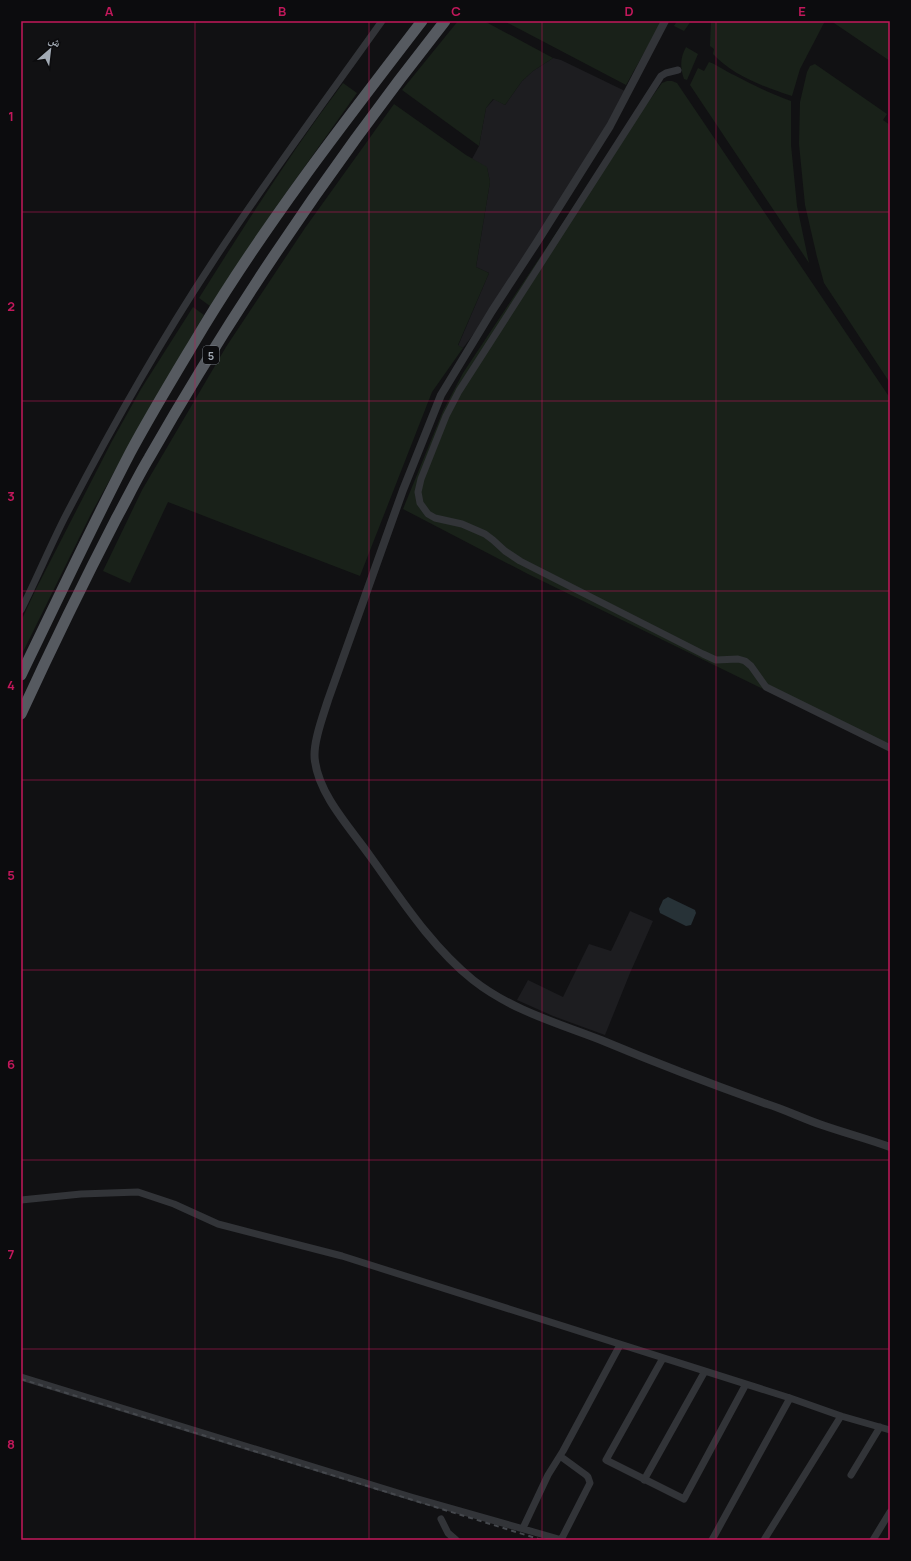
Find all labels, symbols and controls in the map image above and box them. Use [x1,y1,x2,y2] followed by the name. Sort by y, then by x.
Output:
[105,2,114,20] text: A
[278,2,286,20] text: B
[451,2,461,20] text: C
[624,2,634,20] text: D
[798,2,806,20] text: E
[30,30,70,70] north arrow
[46,31,64,51] text: ش
[8,107,14,125] text: 1
[7,297,15,315] text: 2
[203,346,219,364] road number: 5
[7,487,15,505] text: 3
[7,676,15,694] text: 4
[7,866,15,884] text: 5
[7,1055,15,1073] text: 6
[8,1245,15,1263] text: 7
[7,1435,15,1453] text: 8

